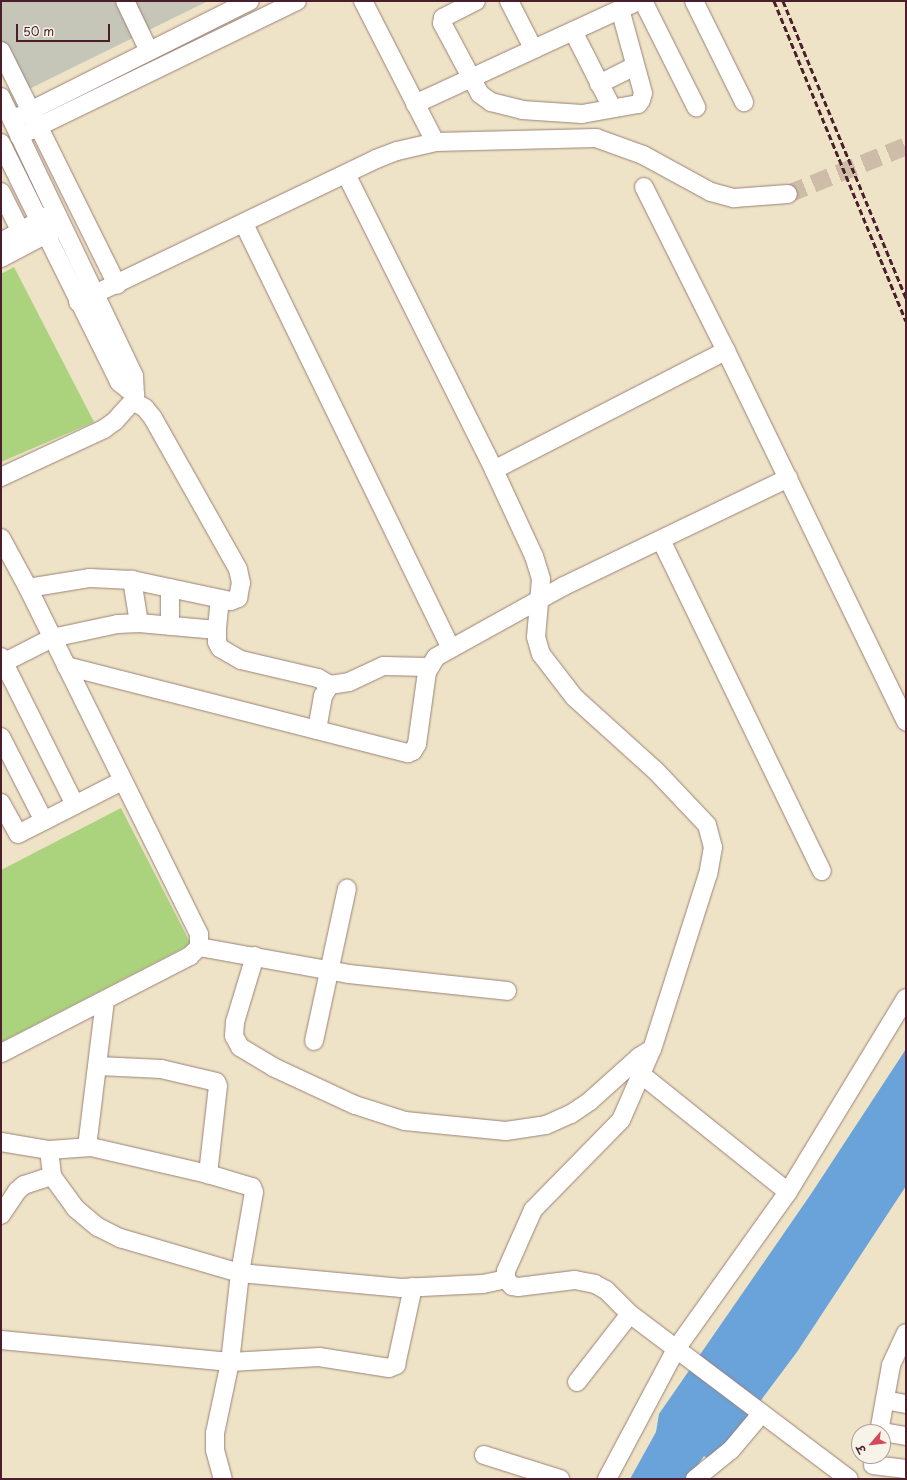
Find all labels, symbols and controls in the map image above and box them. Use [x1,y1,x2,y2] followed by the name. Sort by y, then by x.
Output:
[18,16,112,42] scale bar
[23,22,54,40] text: 50 m
[851,1424,891,1464] north arrow
[852,1442,870,1457] text: उ

